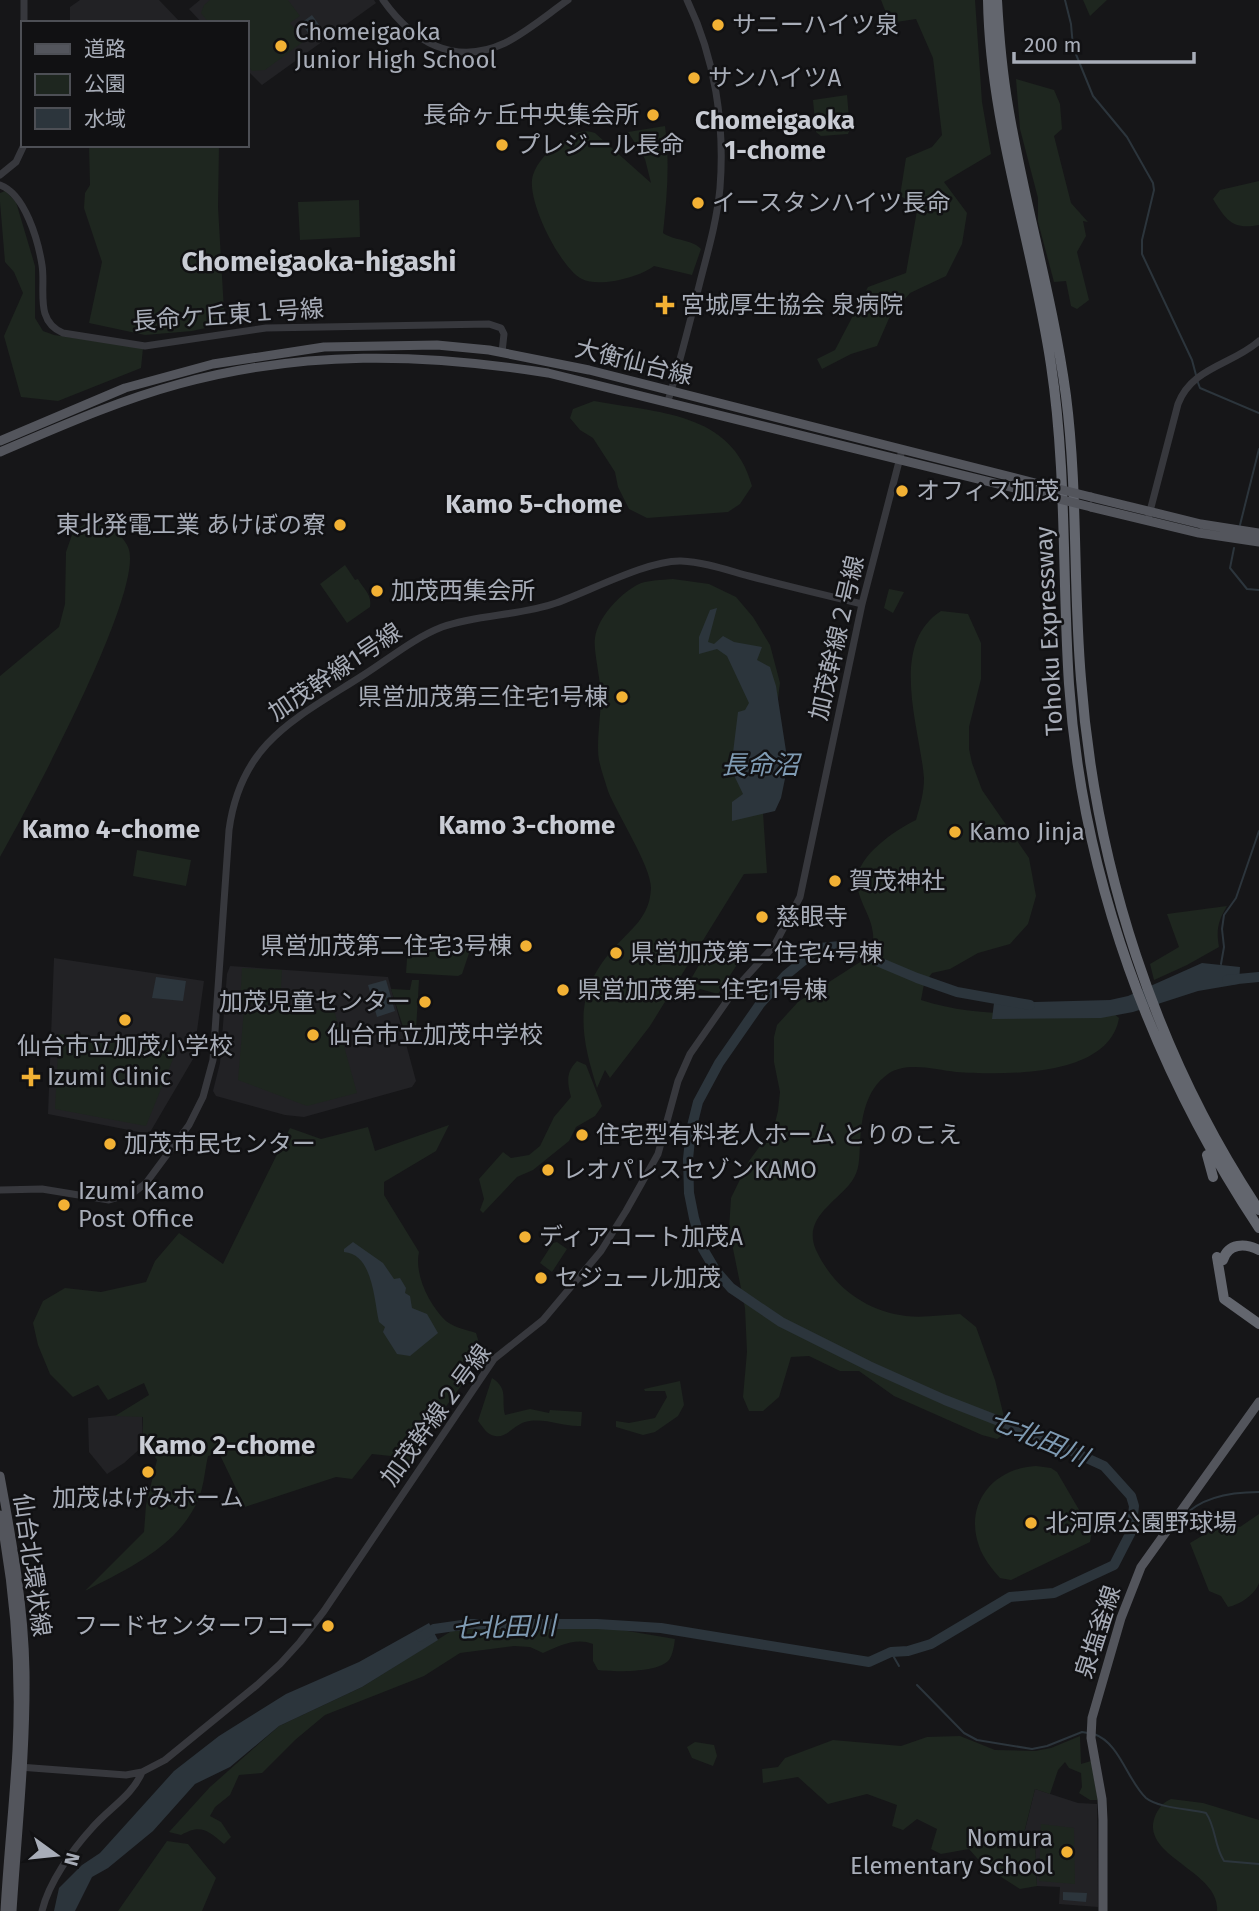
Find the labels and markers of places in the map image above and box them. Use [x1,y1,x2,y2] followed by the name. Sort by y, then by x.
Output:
[732,11,899,39] place label: サニーハイツ泉
[710,17,726,33] marker: サニーハイツ泉
[295,18,496,74] place label: Chomeigaoka Junior High School
[273,38,289,54] marker: Chomeigaoka Junior High School
[708,64,842,92] place label: サンハイツA
[686,70,702,86] marker: サンハイツA
[423,101,639,129] place label: 長命ヶ丘中央集会所
[645,107,661,123] marker: 長命ヶ丘中央集会所
[516,131,684,159] place label: プレジール長命
[494,137,510,153] marker: プレジール長命
[712,189,950,217] place label: イースタンハイツ長命
[690,195,706,211] marker: イースタンハイツ長命
[681,291,903,319] place label: 宮城厚生協会 泉病院
[655,295,675,315] marker: 宮城厚生協会 泉病院
[916,477,1060,505] place label: オフィス加茂
[894,483,910,499] marker: オフィス加茂
[56,511,326,539] place label: 東北発電工業 あけぼの寮
[332,517,348,533] marker: 東北発電工業 あけぼの寮
[391,577,535,605] place label: 加茂西集会所
[369,583,385,599] marker: 加茂西集会所
[358,683,608,711] place label: 県営加茂第三住宅1号棟
[614,689,630,705] marker: 県営加茂第三住宅1号棟
[969,818,1085,846] place label: Kamo Jinja
[947,824,963,840] marker: Kamo Jinja
[849,867,945,895] place label: 賀茂神社
[827,873,843,889] marker: 賀茂神社
[776,903,848,931] place label: 慈眼寺
[754,909,770,925] marker: 慈眼寺
[260,932,512,960] place label: 県営加茂第二住宅3号棟
[518,938,534,954] marker: 県営加茂第二住宅3号棟
[630,939,883,967] place label: 県営加茂第二住宅4号棟
[608,945,624,961] marker: 県営加茂第二住宅4号棟
[577,976,827,1004] place label: 県営加茂第二住宅1号棟
[555,982,571,998] marker: 県営加茂第二住宅1号棟
[219,988,411,1016] place label: 加茂児童センター
[417,994,433,1010] marker: 加茂児童センター
[117,1012,133,1028] marker: 仙台市立加茂小学校
[327,1021,543,1049] place label: 仙台市立加茂中学校
[305,1027,321,1043] marker: 仙台市立加茂中学校
[17,1032,233,1060] place label: 仙台市立加茂小学校
[47,1063,171,1091] place label: Izumi Clinic
[21,1067,41,1087] marker: Izumi Clinic
[596,1121,962,1149] place label: 住宅型有料老人ホーム とりのこえ
[574,1127,590,1143] marker: 住宅型有料老人ホーム とりのこえ
[124,1130,316,1158] place label: 加茂市民センター
[102,1136,118,1152] marker: 加茂市民センター
[562,1156,817,1184] place label: レオパレスセゾンKAMO
[540,1162,556,1178] marker: レオパレスセゾンKAMO
[78,1177,205,1233] place label: Izumi Kamo Post Office
[56,1197,72,1213] marker: Izumi Kamo Post Office
[539,1223,743,1251] place label: ディアコート加茂A
[517,1229,533,1245] marker: ディアコート加茂A
[555,1264,721,1292] place label: セジュール加茂
[533,1270,549,1286] marker: セジュール加茂
[140,1464,156,1480] marker: 加茂はげみホーム
[52,1484,244,1512] place label: 加茂はげみホーム
[1045,1509,1237,1537] place label: 北河原公園野球場
[1023,1515,1039,1531] marker: 北河原公園野球場
[74,1612,314,1640] place label: フードセンターワコー
[320,1618,336,1634] marker: フードセンターワコー
[850,1824,1053,1880] place label: Nomura Elementary School
[1059,1844,1075,1860] marker: Nomura Elementary School

